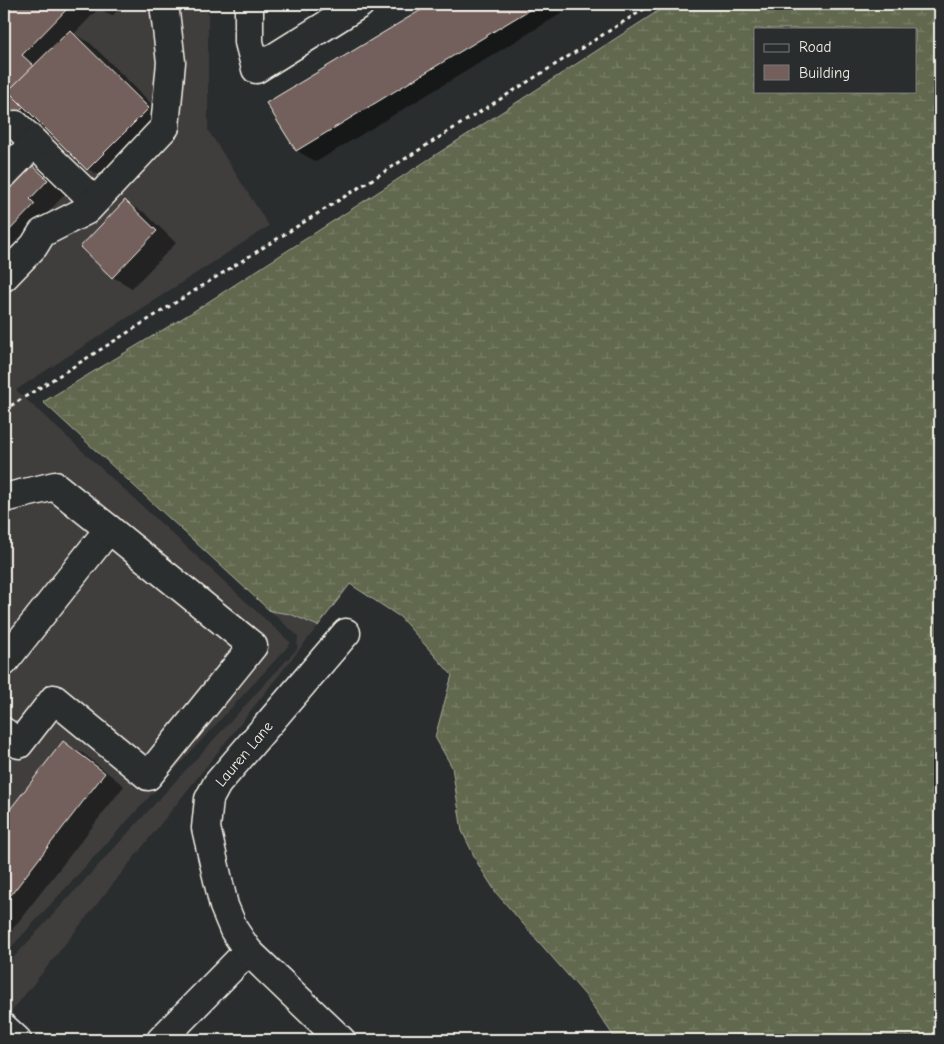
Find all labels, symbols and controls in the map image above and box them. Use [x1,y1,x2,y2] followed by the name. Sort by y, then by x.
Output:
[754,28,916,92] legend
[799,38,831,56] text: Road
[799,64,850,82] text: Building
[211,717,277,790] street label: Lauren Lane

